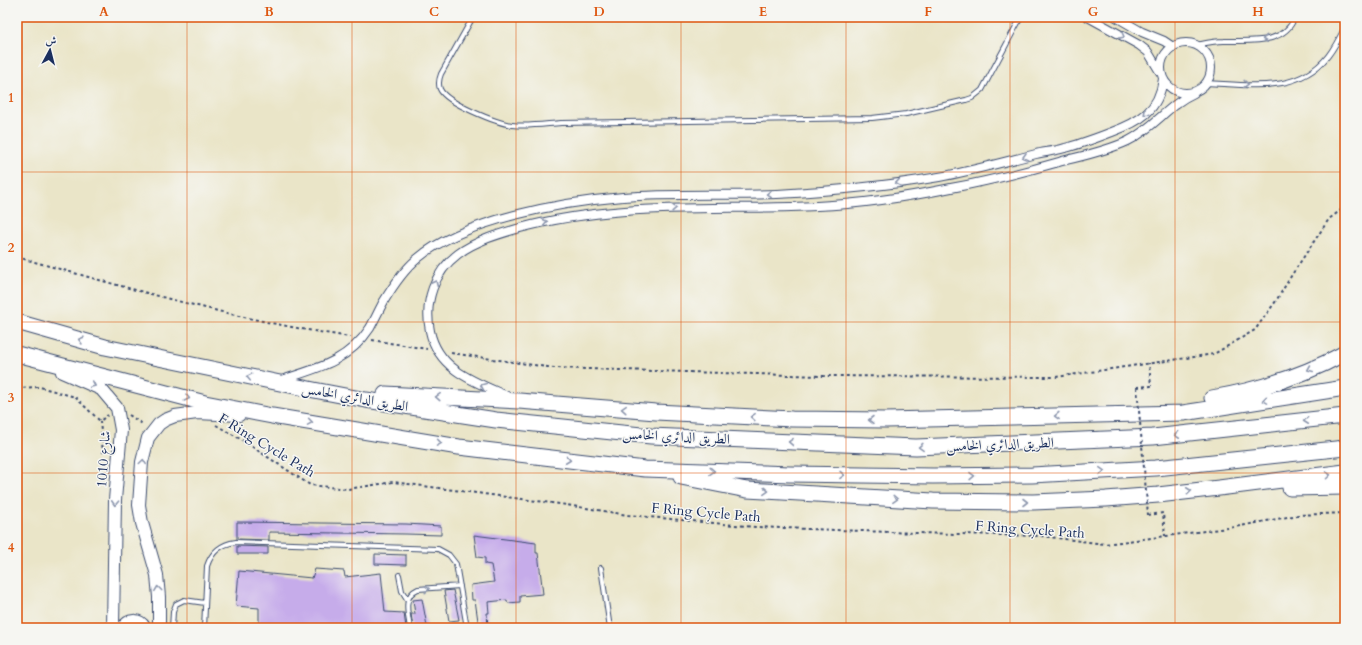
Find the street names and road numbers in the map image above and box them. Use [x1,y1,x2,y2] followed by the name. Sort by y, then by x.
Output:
[300,379,410,418] street label: الطريق الدائري الخامس
[215,409,319,482] street label: F Ring Cycle Path
[622,424,730,451] street label: الطريق الدائري الخامس
[92,430,117,488] street label: شارع 1010
[946,433,1054,458] street label: الطريق الدائري الخامس
[651,498,762,527] street label: F Ring Cycle Path
[975,516,1086,543] street label: F Ring Cycle Path

